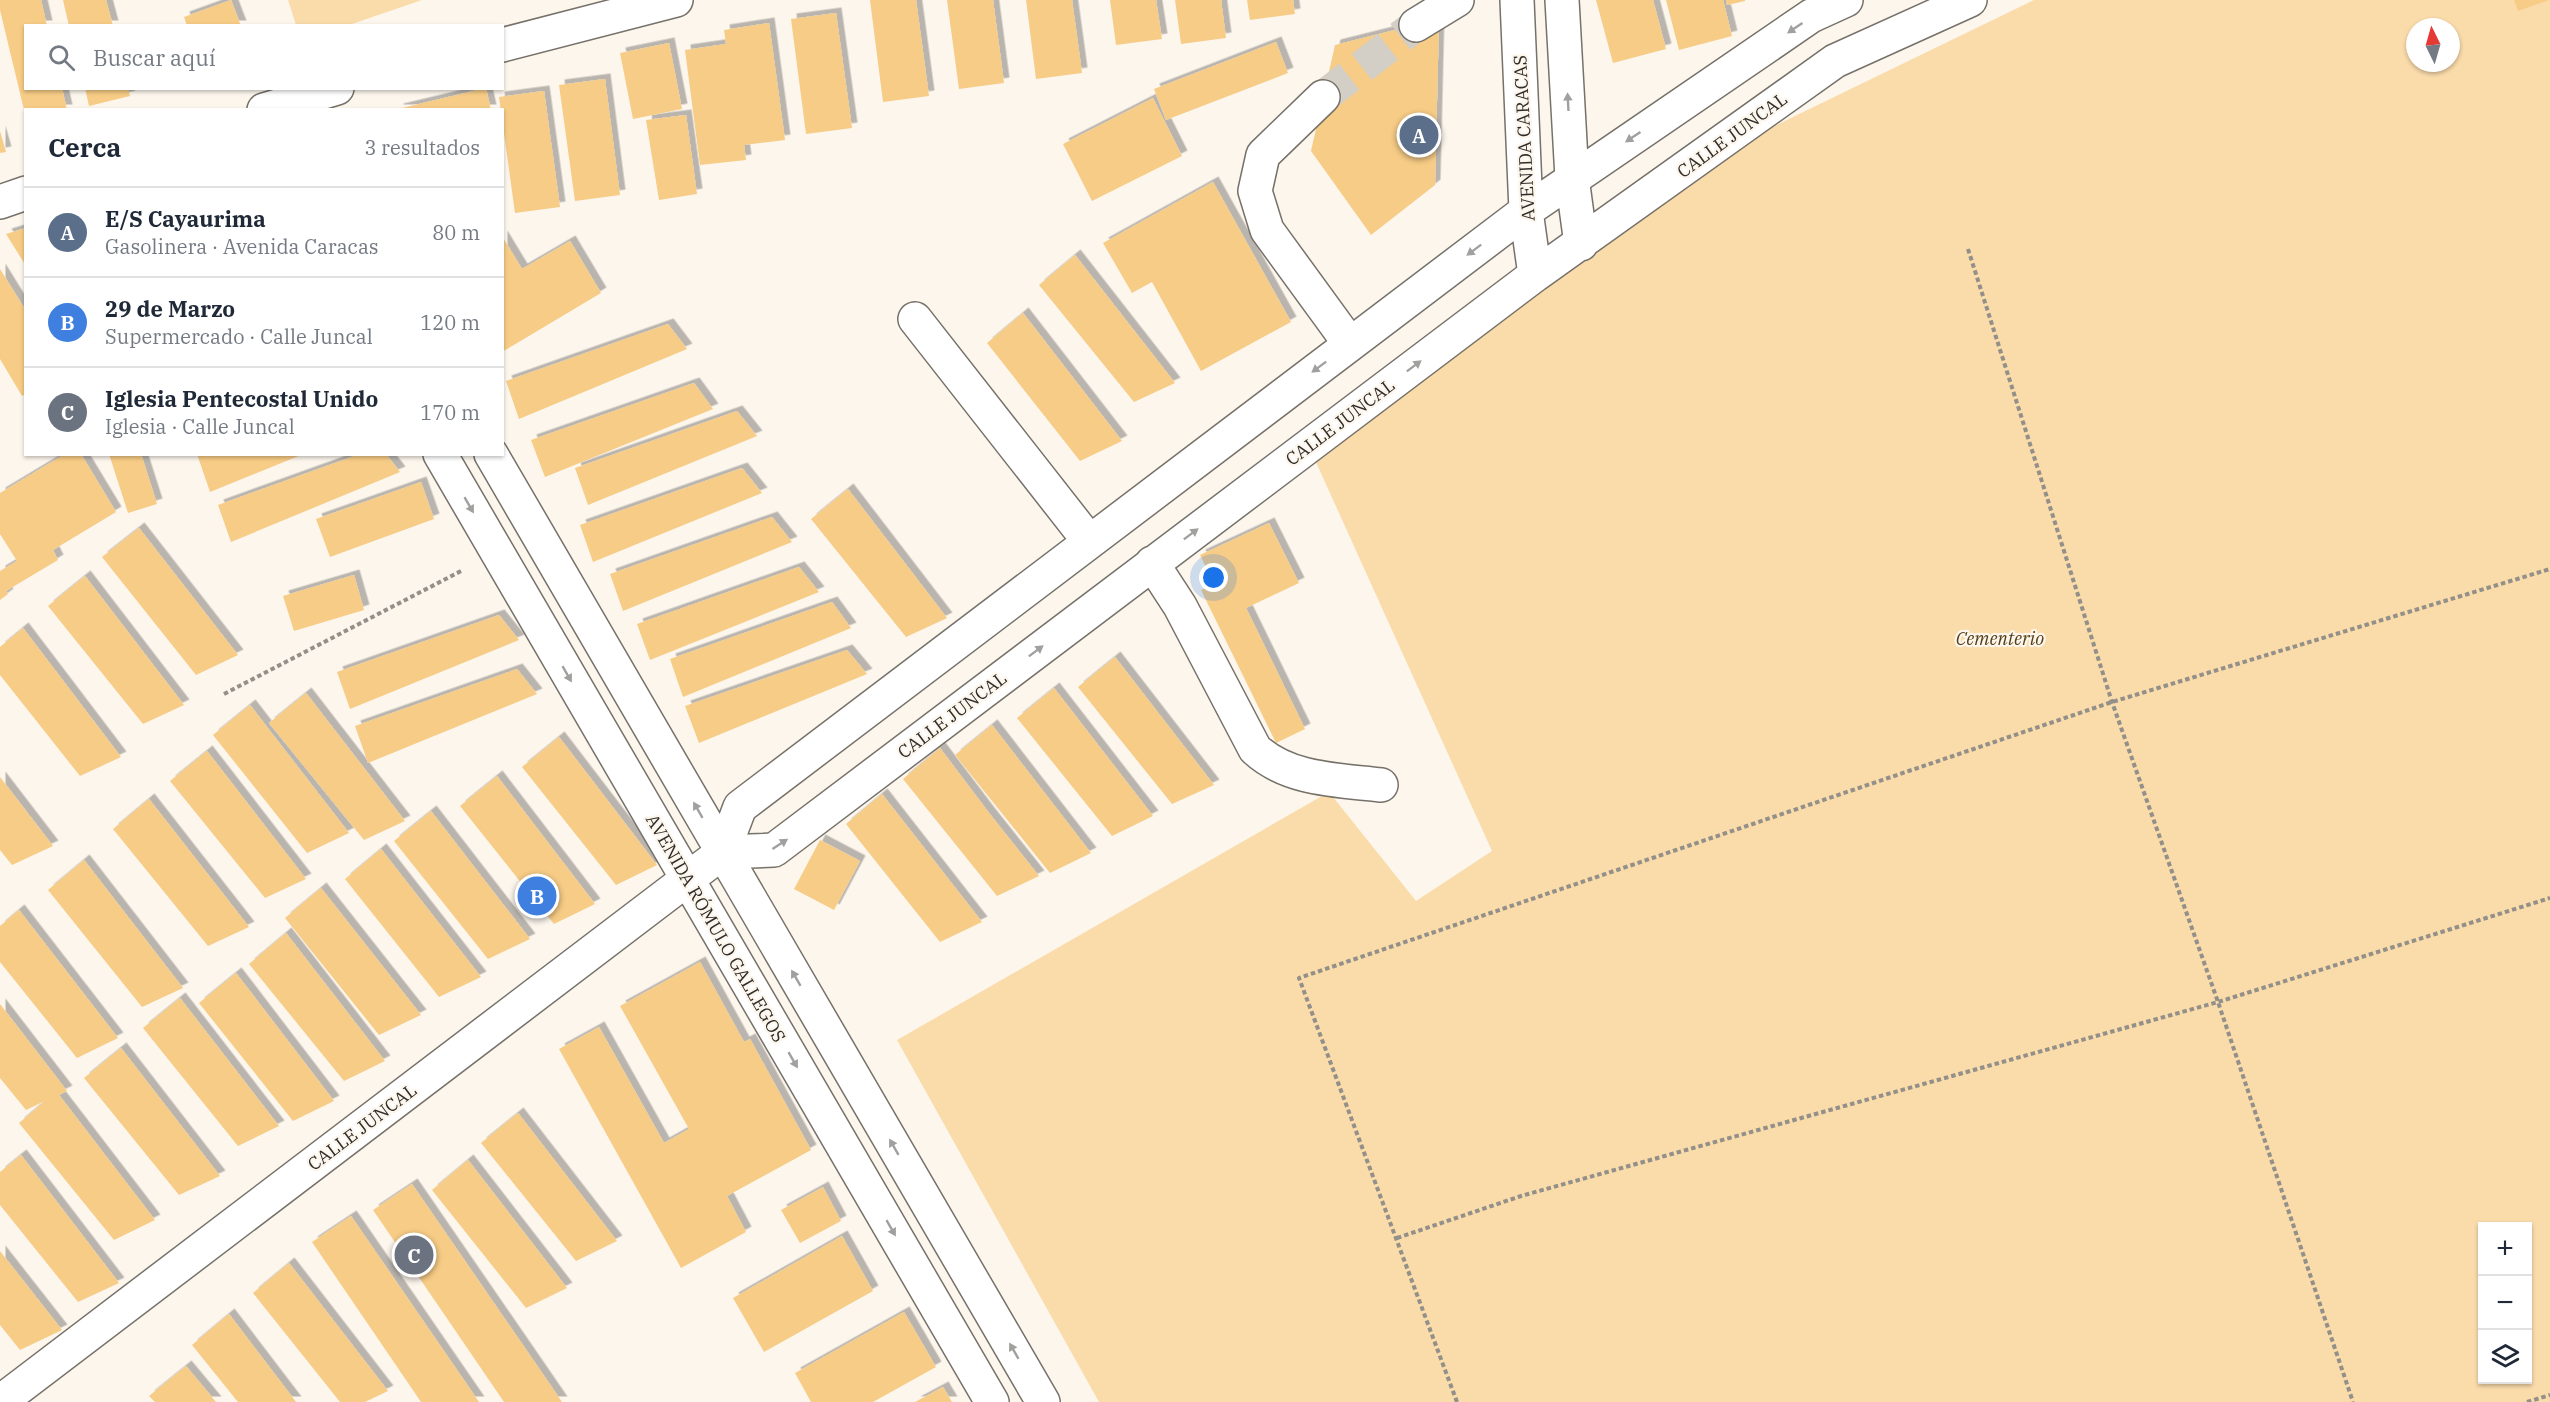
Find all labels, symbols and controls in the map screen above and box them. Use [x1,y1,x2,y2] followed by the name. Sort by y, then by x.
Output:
[2406,18,2460,72] north arrow
[1786,22,1803,33] one-way arrow
[24,24,504,90] search box
[45,41,78,74] icon: search
[93,43,216,72] text: Buscar aquí
[1508,54,1540,222] street label: AVENIDA CARACAS
[1672,87,1792,183] street label: CALLE JUNCAL
[1563,93,1572,112] one-way arrow
[1400,112,1438,158] pin: A
[48,130,121,164] text: Cerca
[1625,131,1641,142] one-way arrow
[364,134,480,161] text: 3 resultados
[105,204,266,233] text: E/S Cayaurima
[61,219,74,246] text: A
[432,219,480,246] text: 80 m
[105,233,379,260] text: Gasolinera · Avenida Caracas
[1467,244,1483,256] one-way arrow
[105,294,235,323] text: 29 de Marzo
[60,309,75,336] text: B
[420,309,480,336] text: 120 m
[105,323,373,350] text: Supermercado · Calle Juncal
[1406,360,1422,372] one-way arrow
[1311,361,1326,373] one-way arrow
[1281,373,1399,471] street label: CALLE JUNCAL
[105,384,378,413] text: Iglesia Pentecostal Unido
[61,399,74,426] text: C
[420,399,480,426] text: 170 m
[105,413,295,440] text: Iglesia · Calle Juncal
[464,497,474,514] one-way arrow
[1184,528,1199,540] one-way arrow
[1199,563,1228,592] your location
[1956,627,2044,650] park label: Cementerio
[1028,646,1043,658] one-way arrow
[562,665,572,682] one-way arrow
[893,666,1011,764] street label: CALLE JUNCAL
[693,801,703,818] one-way arrow
[641,810,791,1046] street label: AVENIDA RÓMULO GALLEGOS
[771,839,788,850] one-way arrow
[518,874,556,918] pin: B
[791,970,802,986] one-way arrow
[788,1051,798,1068] one-way arrow
[303,1078,421,1176] street label: CALLE JUNCAL
[889,1139,900,1155] one-way arrow
[886,1220,896,1237] one-way arrow
[2478,1222,2532,1384] map controls
[2478,1222,2532,1276] button: +
[394,1232,434,1278] pin: C
[2478,1276,2532,1330] button: −
[2478,1330,2532,1384] button: layers
[1009,1343,1019,1360] one-way arrow

